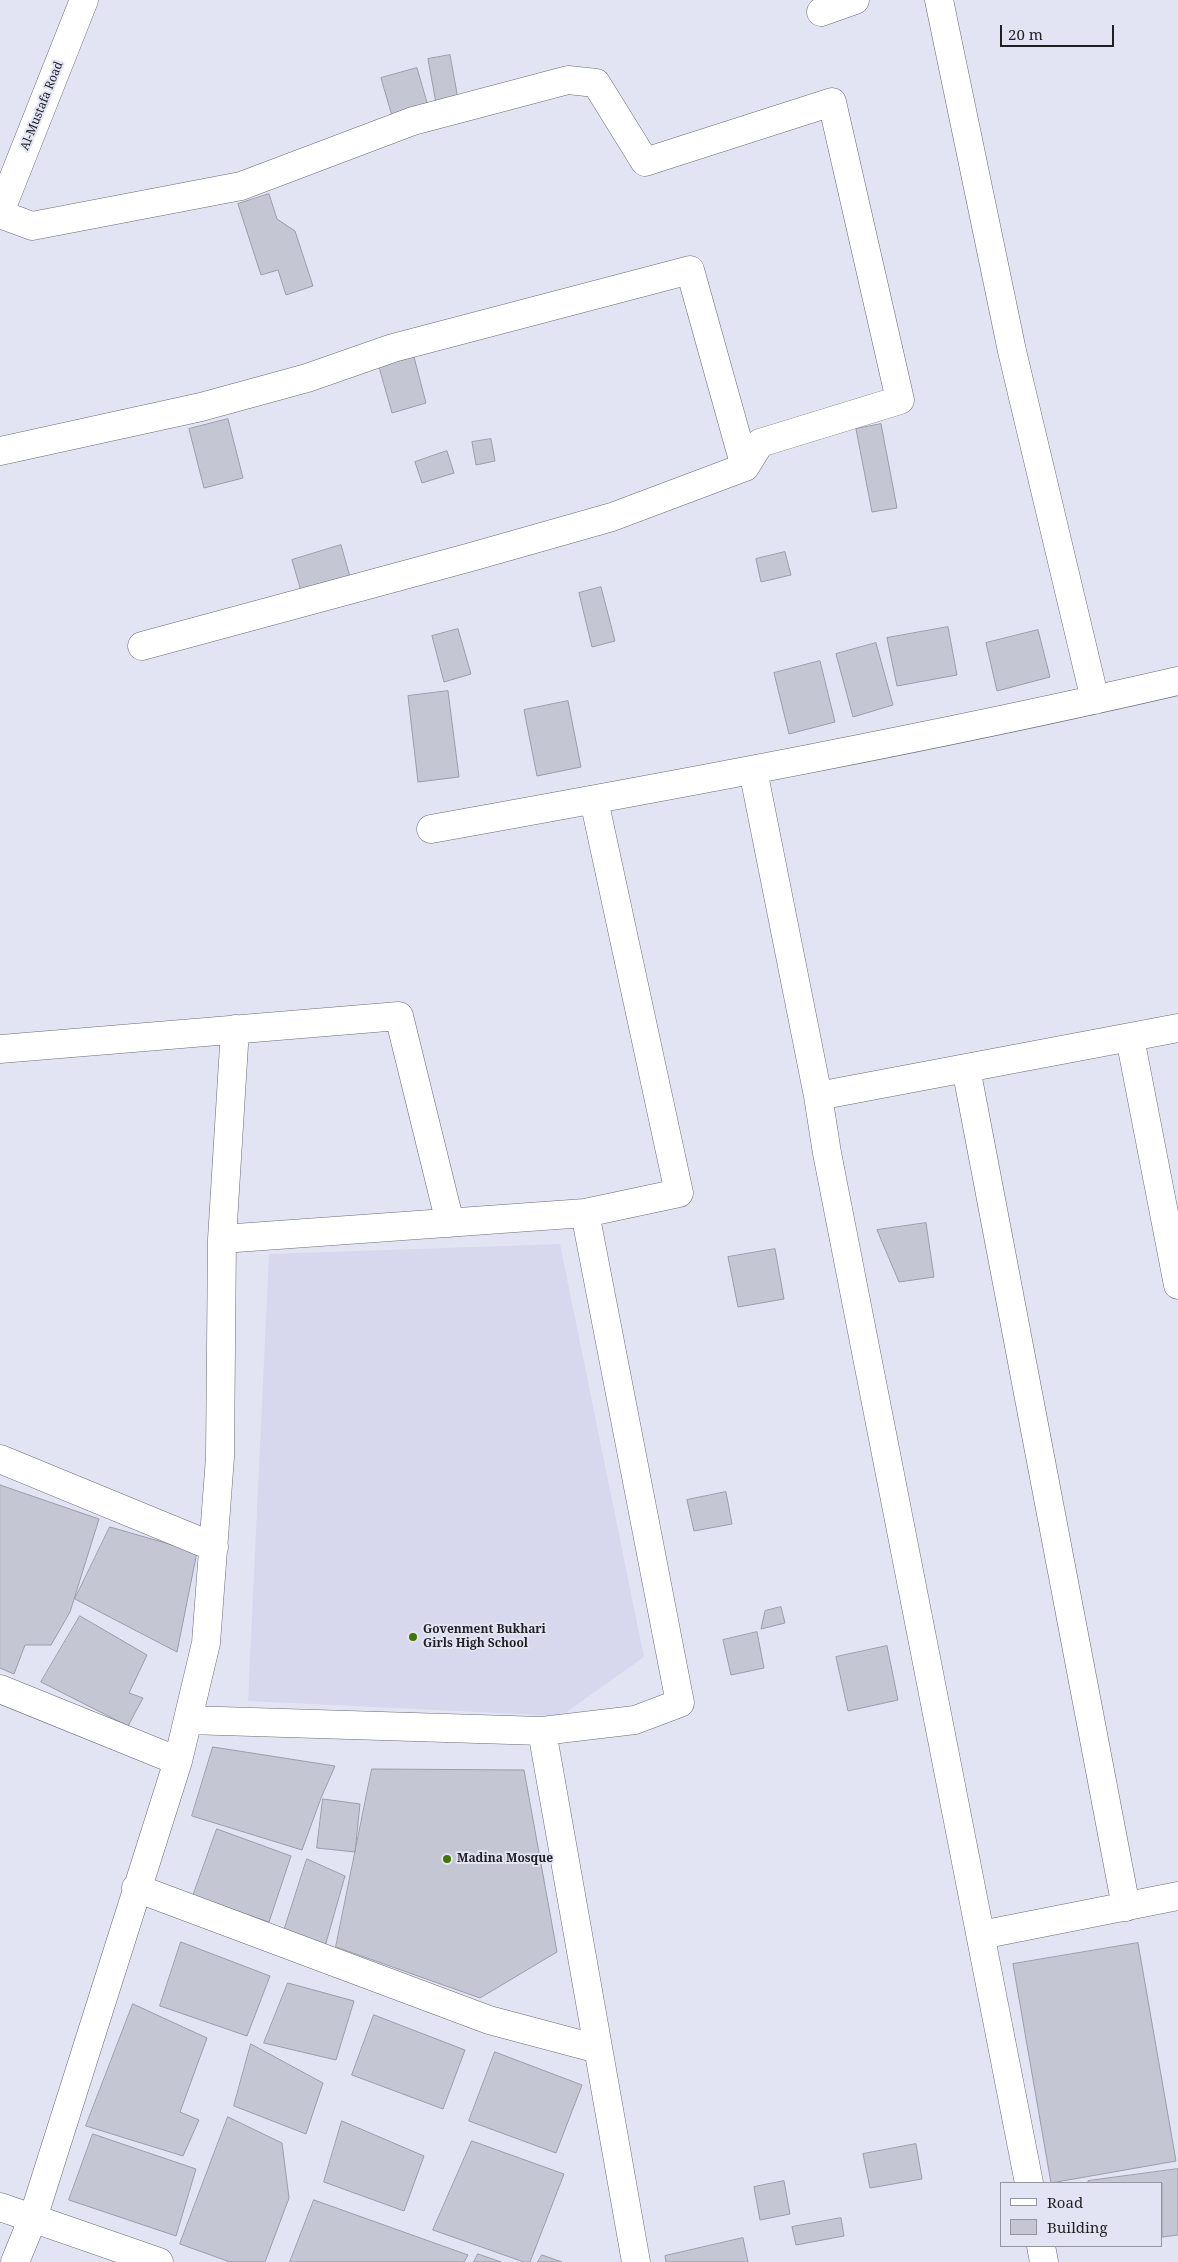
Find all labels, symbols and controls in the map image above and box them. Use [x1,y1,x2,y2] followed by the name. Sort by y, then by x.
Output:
[1003,15,1117,47] scale bar
[1008,24,1043,44] text: 20 m
[18,60,66,152] street label: Al-Mustafa Road
[423,1623,546,1651] place label: Govenment Bukhari Girls High School
[407,1631,419,1643] marker: Govenment Bukhari Girls High School
[457,1852,553,1866] place label: Madina Mosque
[441,1853,453,1865] marker: Madina Mosque
[1000,2182,1163,2247] legend
[1047,2192,1083,2212] text: Road
[1047,2217,1108,2237] text: Building

